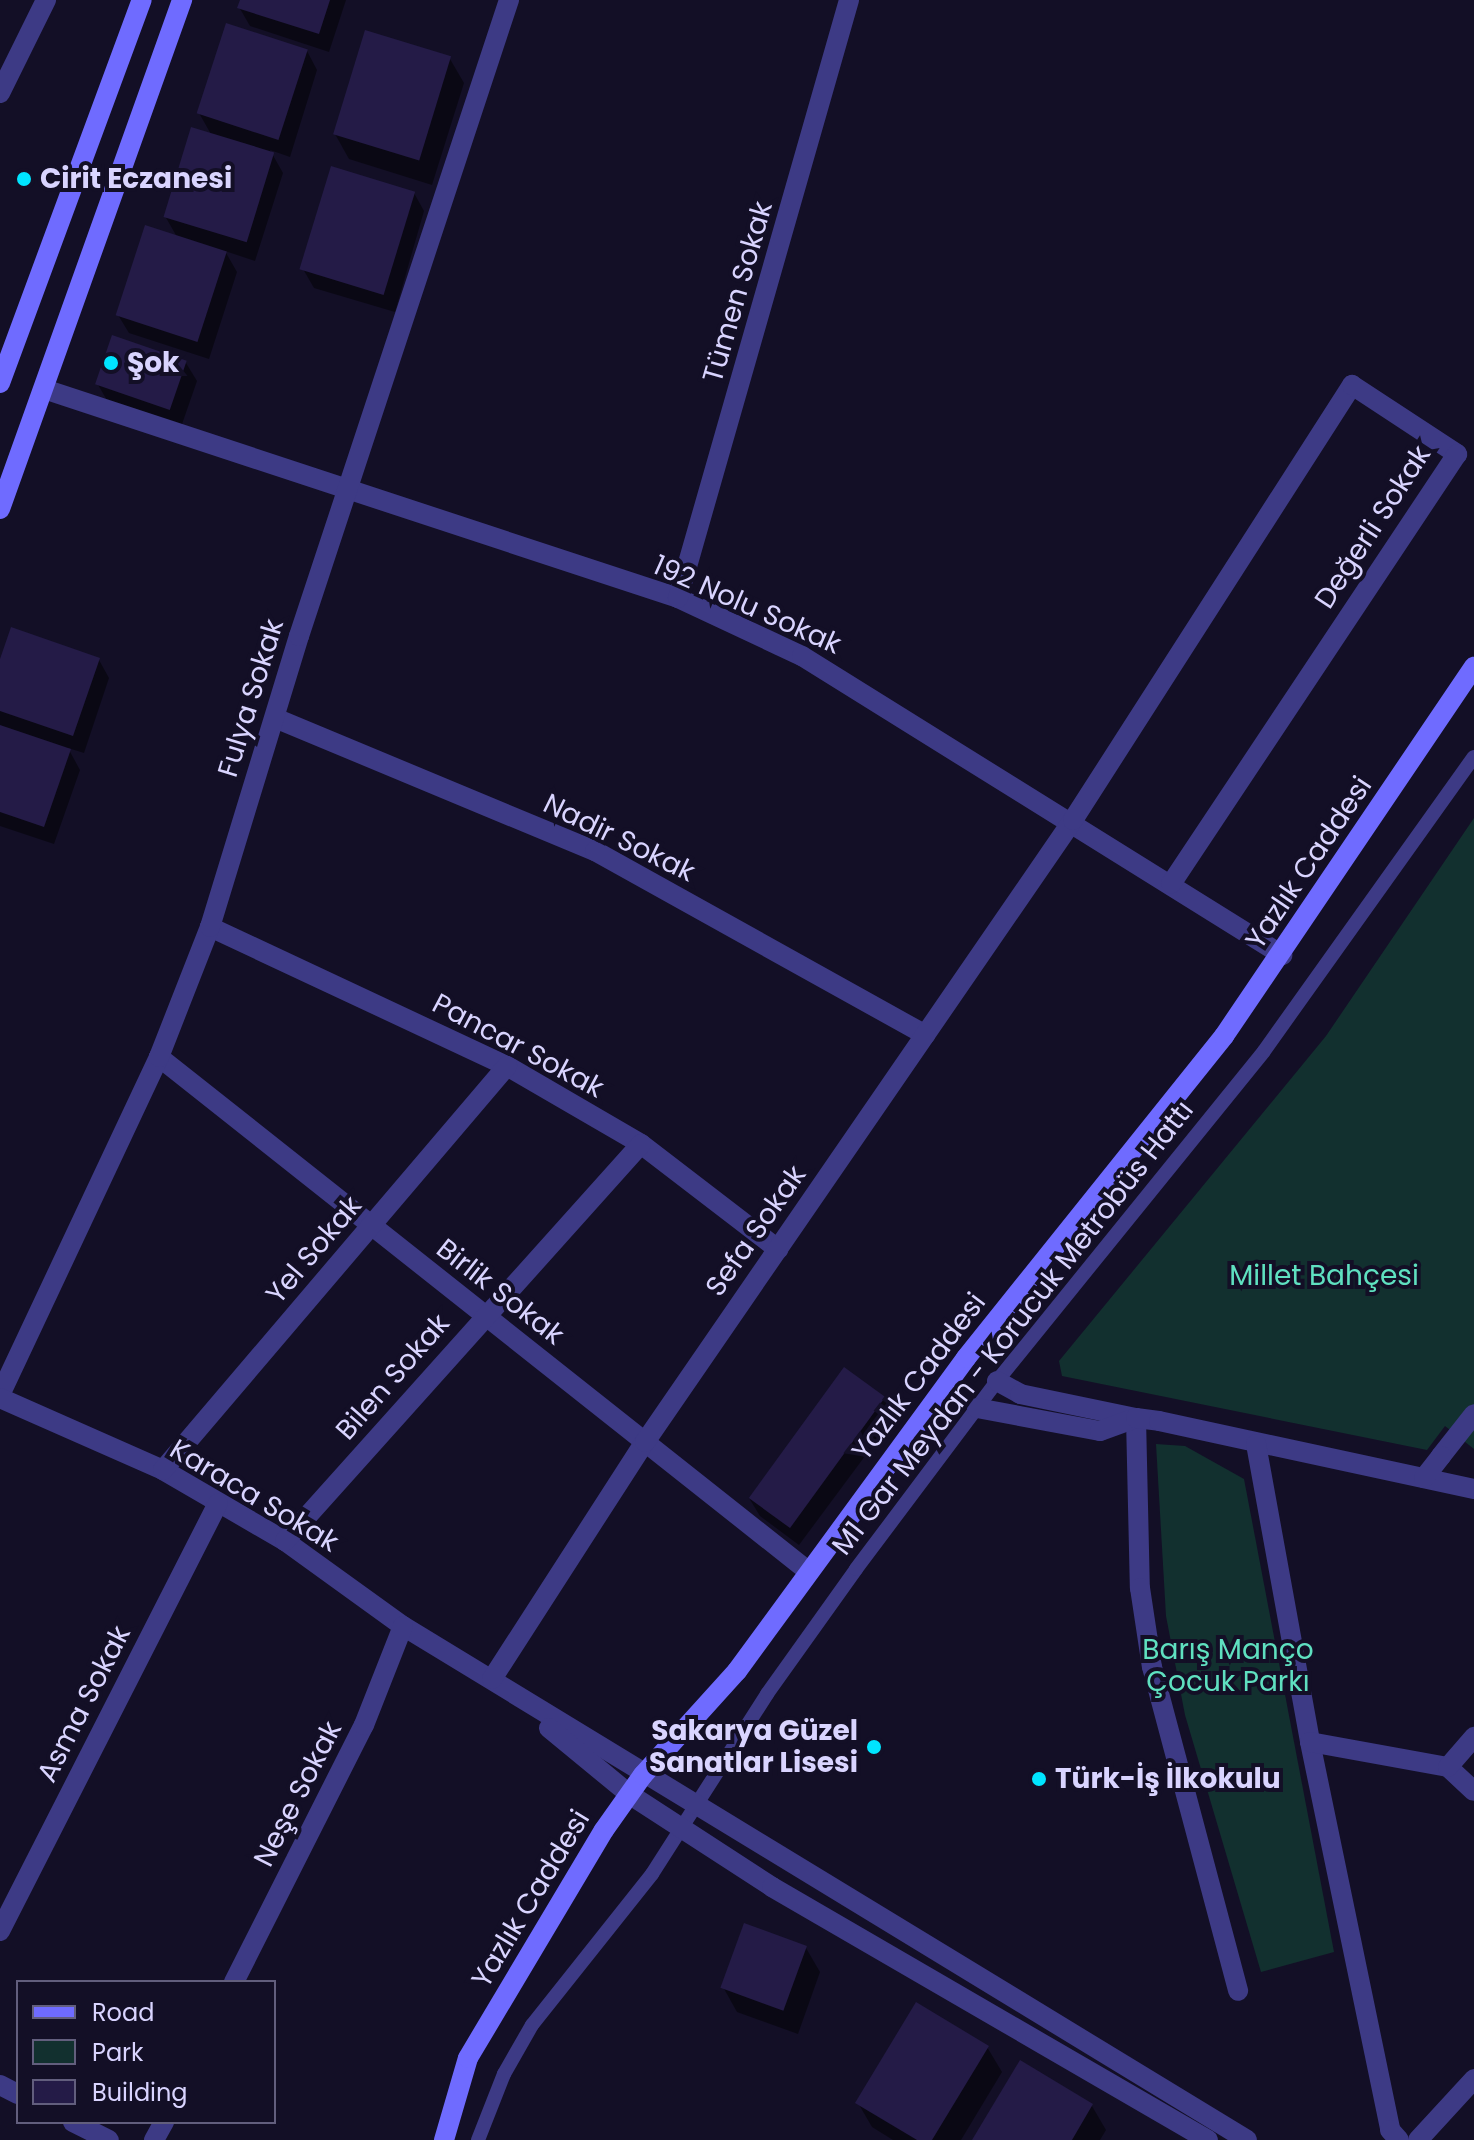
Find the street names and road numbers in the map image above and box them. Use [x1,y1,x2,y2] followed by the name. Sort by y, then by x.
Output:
[696,198,780,386] street label: Tümen Sokak
[1308,439,1438,615] street label: Değerli Sokak
[648,549,846,661] street label: 192 Nolu Sokak
[211,615,291,781] street label: Fulya Sokak
[1239,770,1379,956] street label: Yazlık Caddesi
[538,787,700,889] street label: Nadir Sokak
[427,987,609,1105] street label: Pancar Sokak
[825,1094,1201,1562] street label: M1 Gar Meydan - Korucuk Metrobüs Hattı
[699,1159,813,1303] street label: Sefa Sokak
[259,1189,369,1311] street label: Yel Sokak
[430,1232,570,1352] street label: Birlik Sokak
[845,1287,993,1467] street label: Yazlık Caddesi
[329,1307,457,1447] street label: Bilen Sokak
[164,1433,344,1559] street label: Karaca Sokak
[30,1620,138,1788] street label: Asma Sokak
[247,1716,349,1872] street label: Neşe Sokak
[465,1804,597,1994] street label: Yazlık Caddesi

